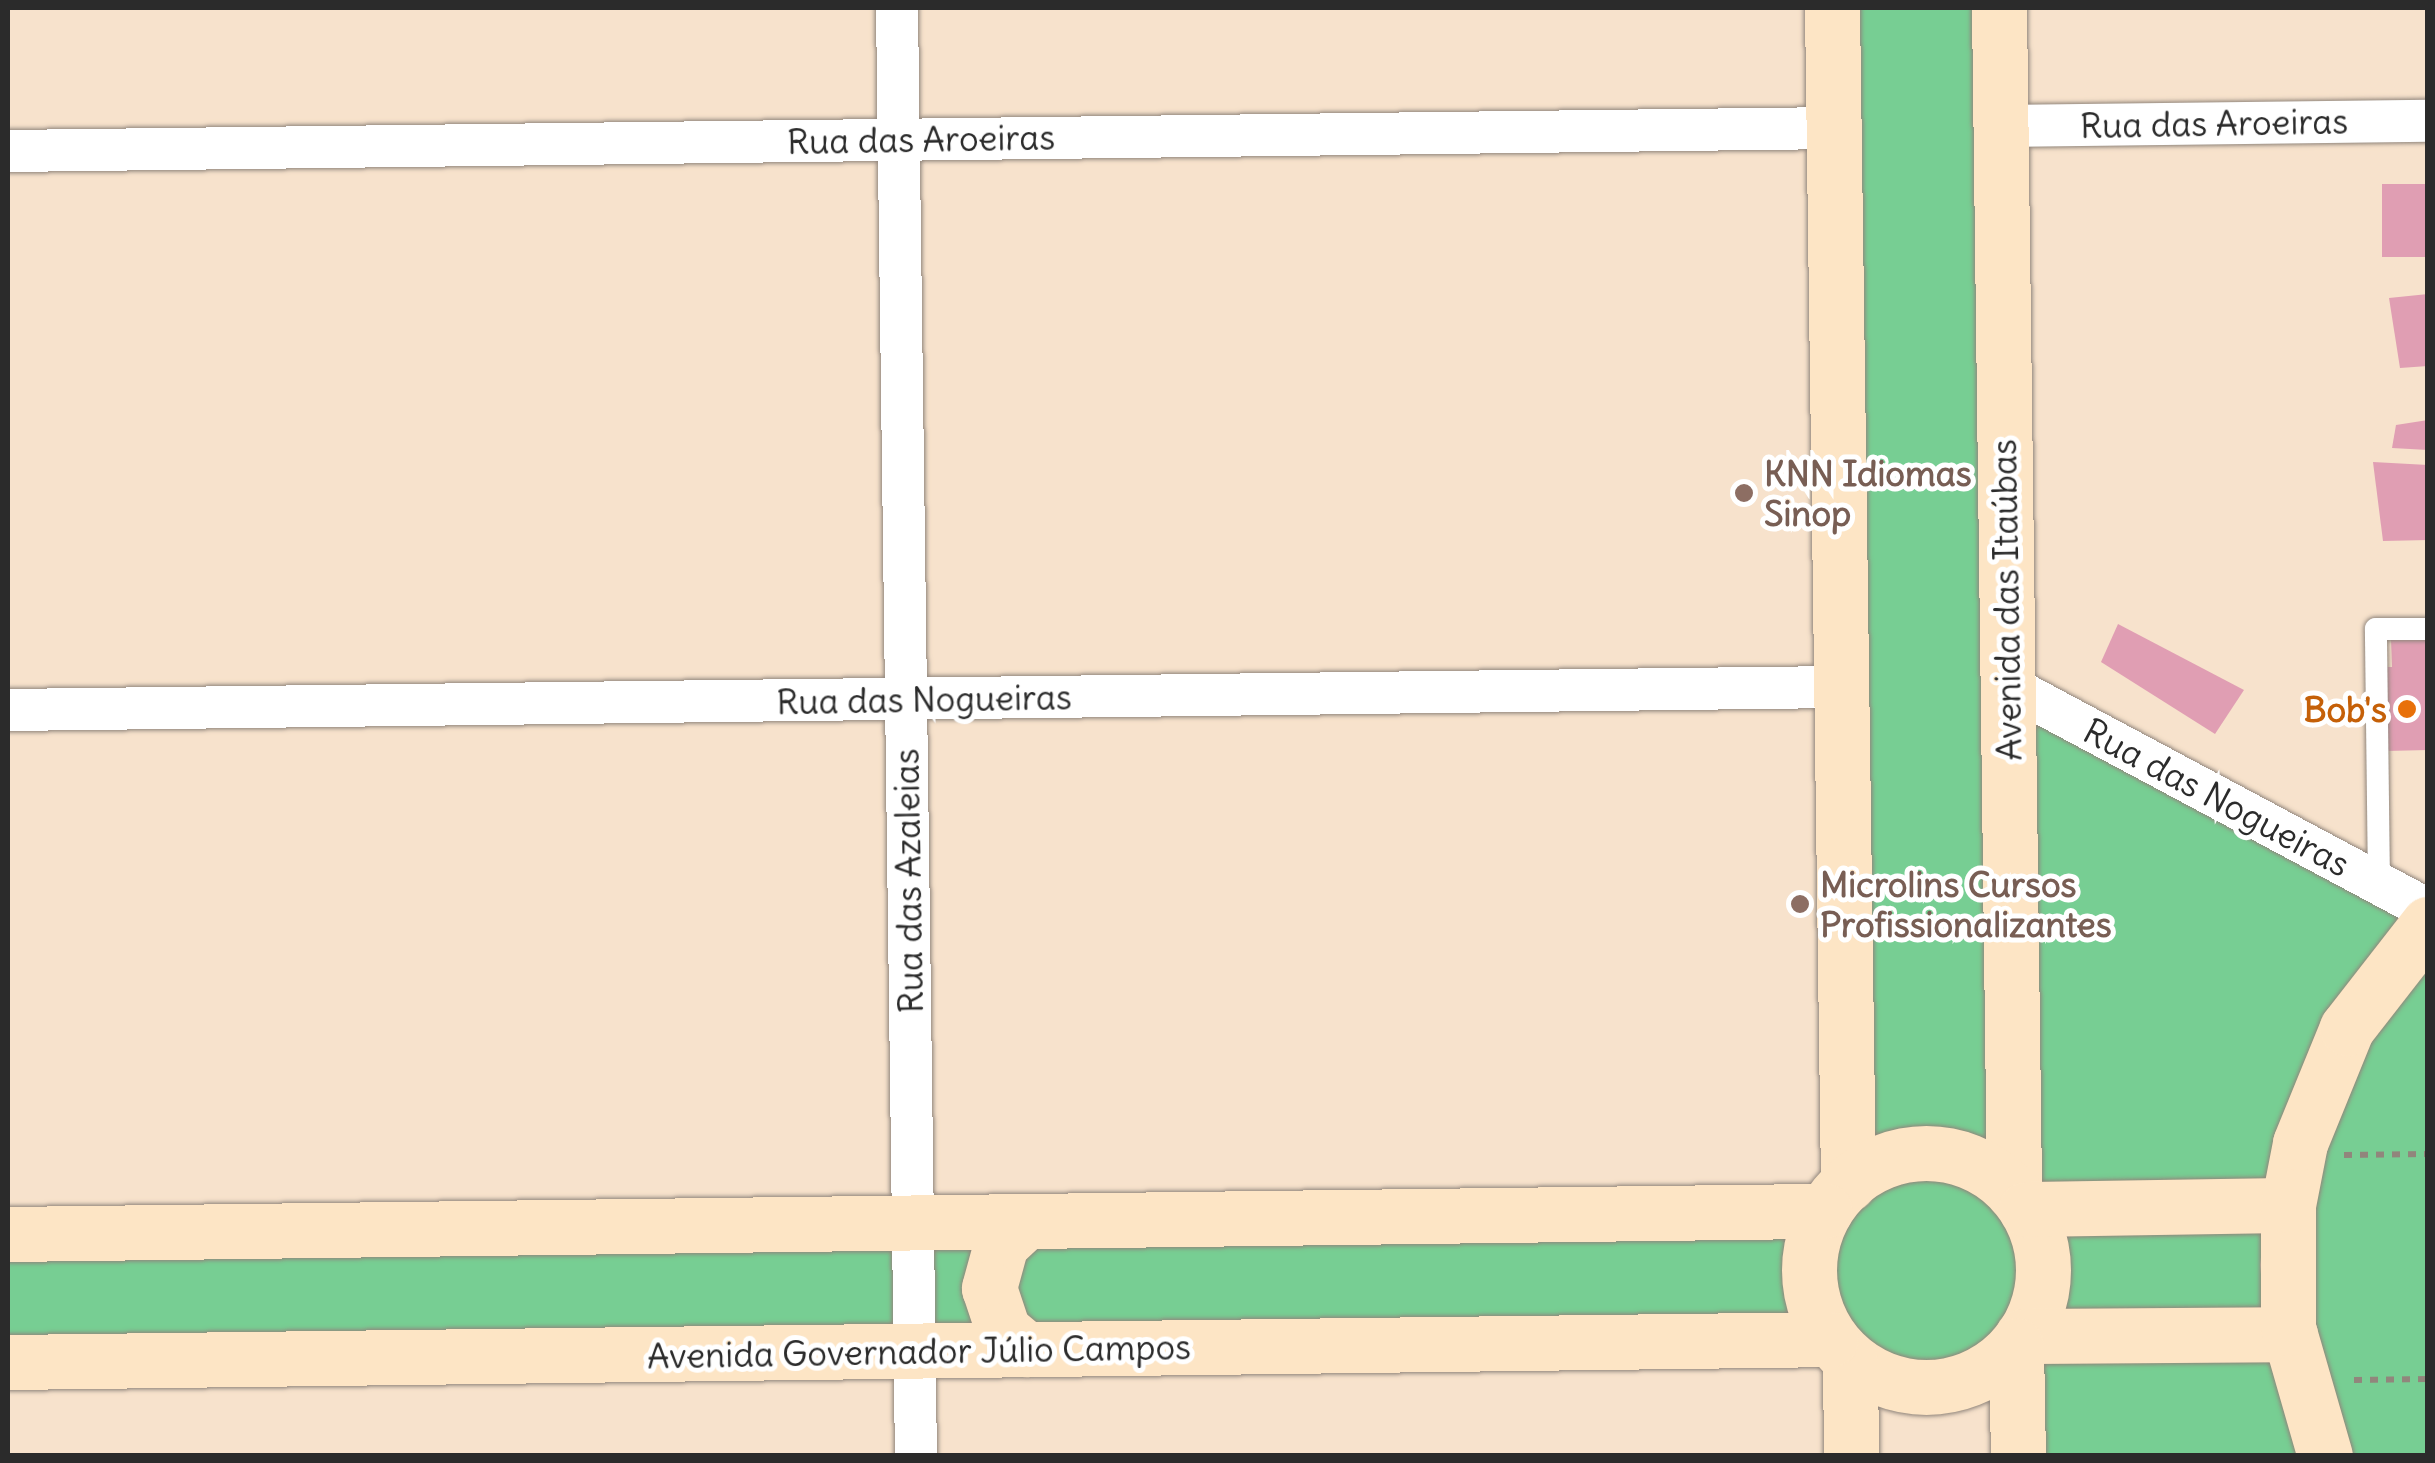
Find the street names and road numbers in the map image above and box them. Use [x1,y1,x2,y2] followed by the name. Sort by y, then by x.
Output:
[2080,100,2348,146] street label: Rua das Aroeiras
[787,116,1055,162] street label: Rua das Aroeiras
[1982,439,2030,761] street label: Avenida das Itaúbas
[776,675,1072,723] street label: Rua das Nogueiras
[2077,709,2357,885] street label: Rua das Nogueiras
[885,748,931,1014] street label: Rua das Azaleias
[647,1325,1191,1377] street label: Avenida Governador Júlio Campos

